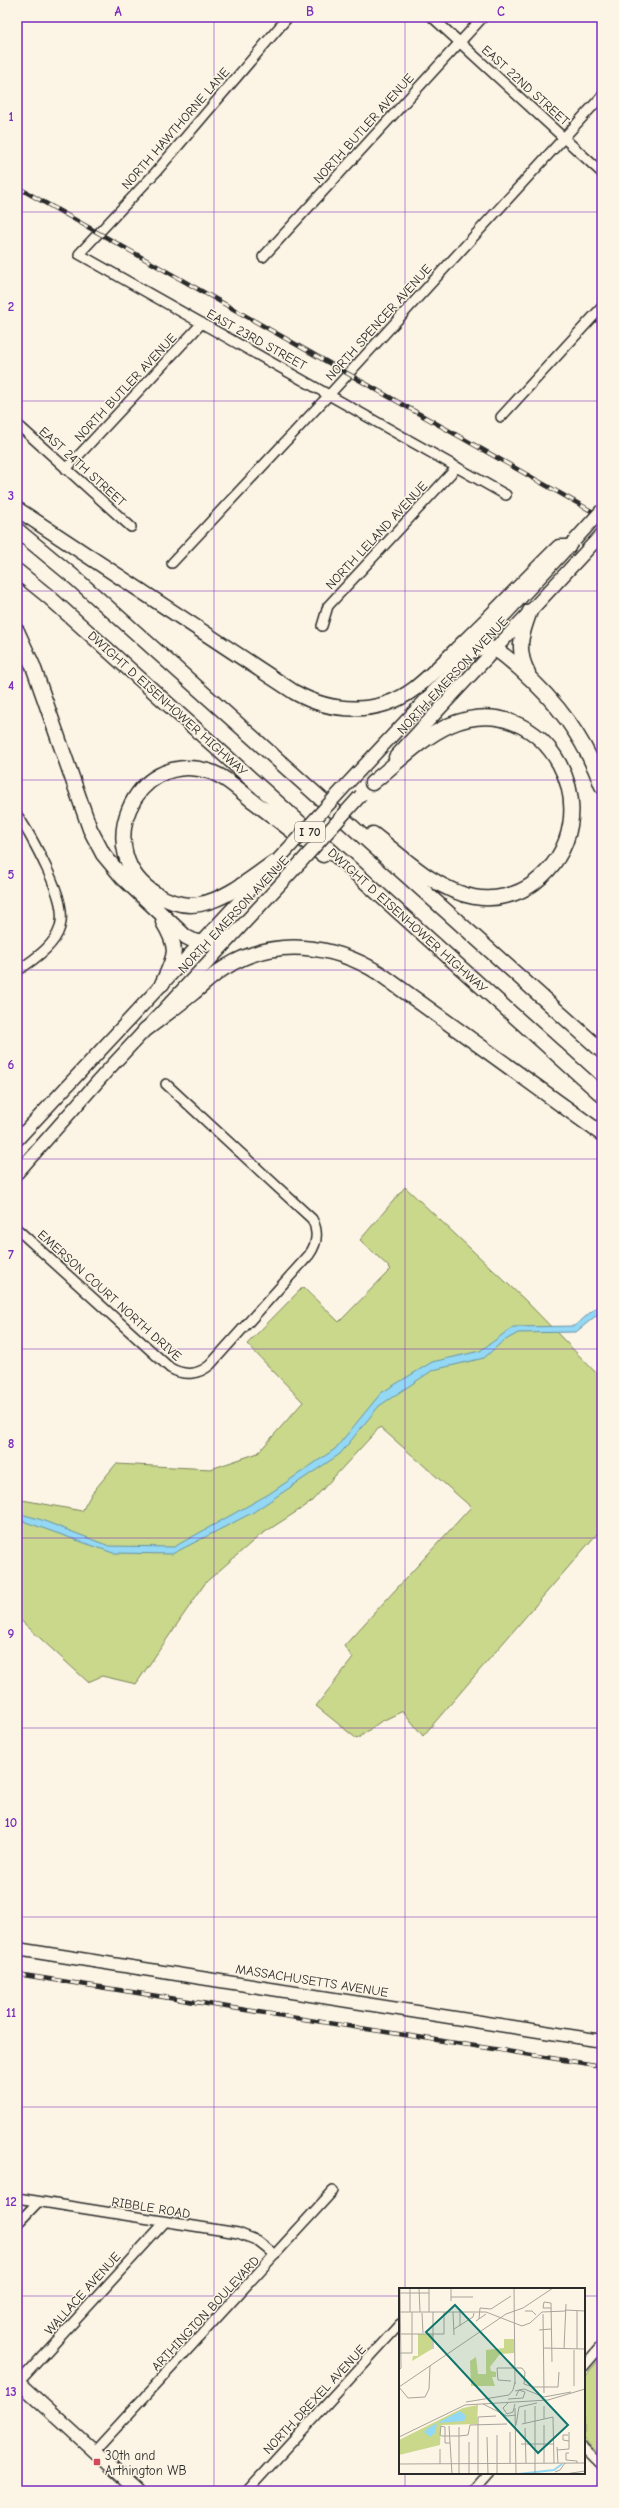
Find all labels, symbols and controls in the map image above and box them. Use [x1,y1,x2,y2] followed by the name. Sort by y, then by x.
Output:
[114,4,122,19] text: A
[306,4,314,19] text: B
[497,4,505,19] text: C
[479,42,573,129] street label: EAST 22ND STREET
[118,64,232,192] street label: NORTH HAWTHORNE LANE
[310,70,417,186] street label: NORTH BUTLER AVENUE
[8,109,14,124] text: 1
[322,261,435,384] street label: NORTH SPENCER AVENUE
[8,299,14,314] text: 2
[204,306,309,373] street label: EAST 23RD STREET
[71,330,180,445] street label: NORTH BUTLER AVENUE
[36,424,129,509] street label: EAST 24TH STREET
[323,478,430,592] street label: NORTH LELAND AVENUE
[8,488,14,503] text: 3
[394,613,511,737] street label: NORTH EMERSON AVENUE
[85,628,251,779] street label: DWIGHT D EISENHOWER HIGHWAY
[8,678,14,693] text: 4
[295,822,325,842] road number: I 70
[325,845,491,996] street label: DWIGHT D EISENHOWER HIGHWAY
[175,852,292,976] street label: NORTH EMERSON AVENUE
[8,867,15,882] text: 5
[8,1057,15,1072] text: 6
[35,1227,185,1364] street label: EMERSON COURT NORTH DRIVE
[8,1247,14,1262] text: 7
[8,1436,14,1451] text: 8
[8,1626,15,1641] text: 9
[5,1815,17,1830] text: 10
[235,1961,389,2000] street label: MASSACHUSETTS AVENUE
[6,2005,16,2020] text: 11
[5,2194,17,2209] text: 12
[110,2194,191,2221] street label: RIBBLE ROAD
[41,2249,124,2338] street label: WALLACE AVENUE
[148,2253,262,2374] street label: ARTHINGTON BOULEVARD
[399,2288,585,2474] inset map
[260,2342,369,2457] street label: NORTH DREXEL AVENUE
[5,2384,17,2399] text: 13
[105,2448,187,2478] place label: 30th and Arthington WB
[92,2457,102,2467] marker: 30th and Arthington WB

